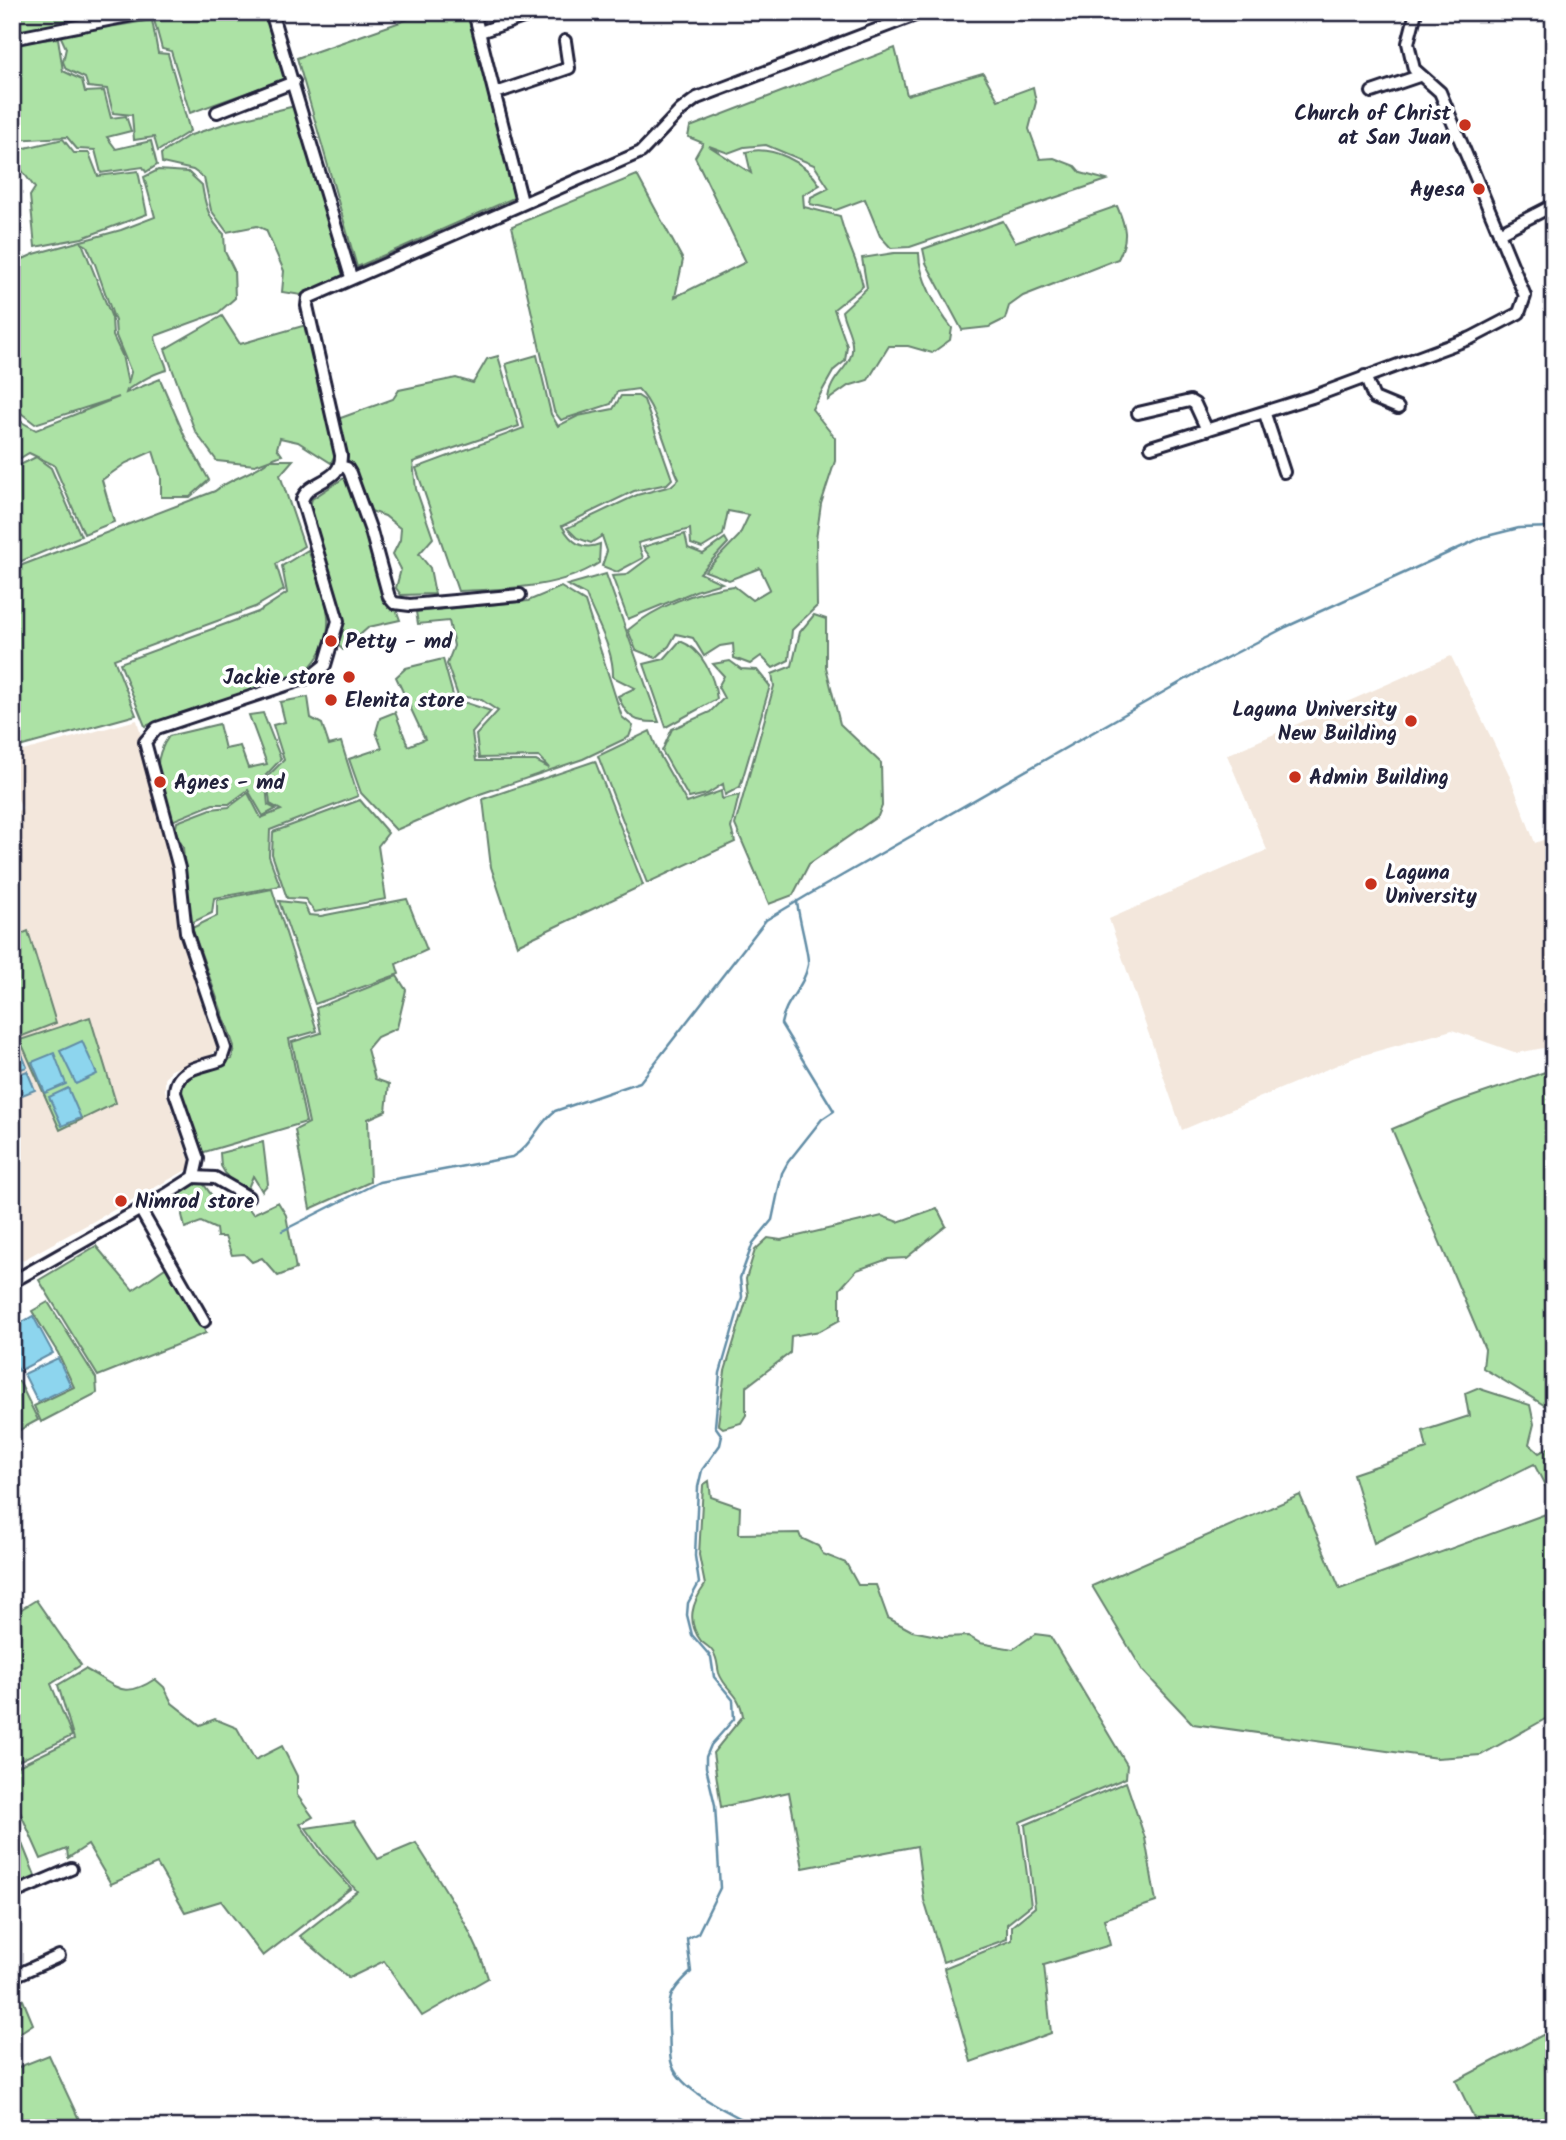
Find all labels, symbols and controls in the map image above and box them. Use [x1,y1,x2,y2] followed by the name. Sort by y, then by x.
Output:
[1294,98,1452,155] place label: Church of Christ at San Juan
[1457,117,1473,133] marker: Church of Christ at San Juan
[1410,174,1465,207] place label: Ayesa
[1471,181,1487,197] marker: Ayesa
[345,626,453,659] place label: Petty - md
[323,633,339,649] marker: Petty - md
[223,662,335,695] place label: Jackie store
[341,669,357,685] marker: Jackie store
[345,685,464,718] place label: Elenita store
[323,692,339,708] marker: Elenita store
[1232,694,1397,751] place label: Laguna University New Building
[1403,713,1419,729] marker: Laguna University New Building
[1309,762,1449,795] place label: Admin Building
[174,767,286,800] place label: Agnes - md
[1287,769,1303,785] marker: Admin Building
[152,774,168,790] marker: Agnes - md
[1385,857,1477,914] place label: Laguna University
[1363,876,1379,892] marker: Laguna University
[135,1186,254,1219] place label: Nimrod store
[113,1193,129,1209] marker: Nimrod store

